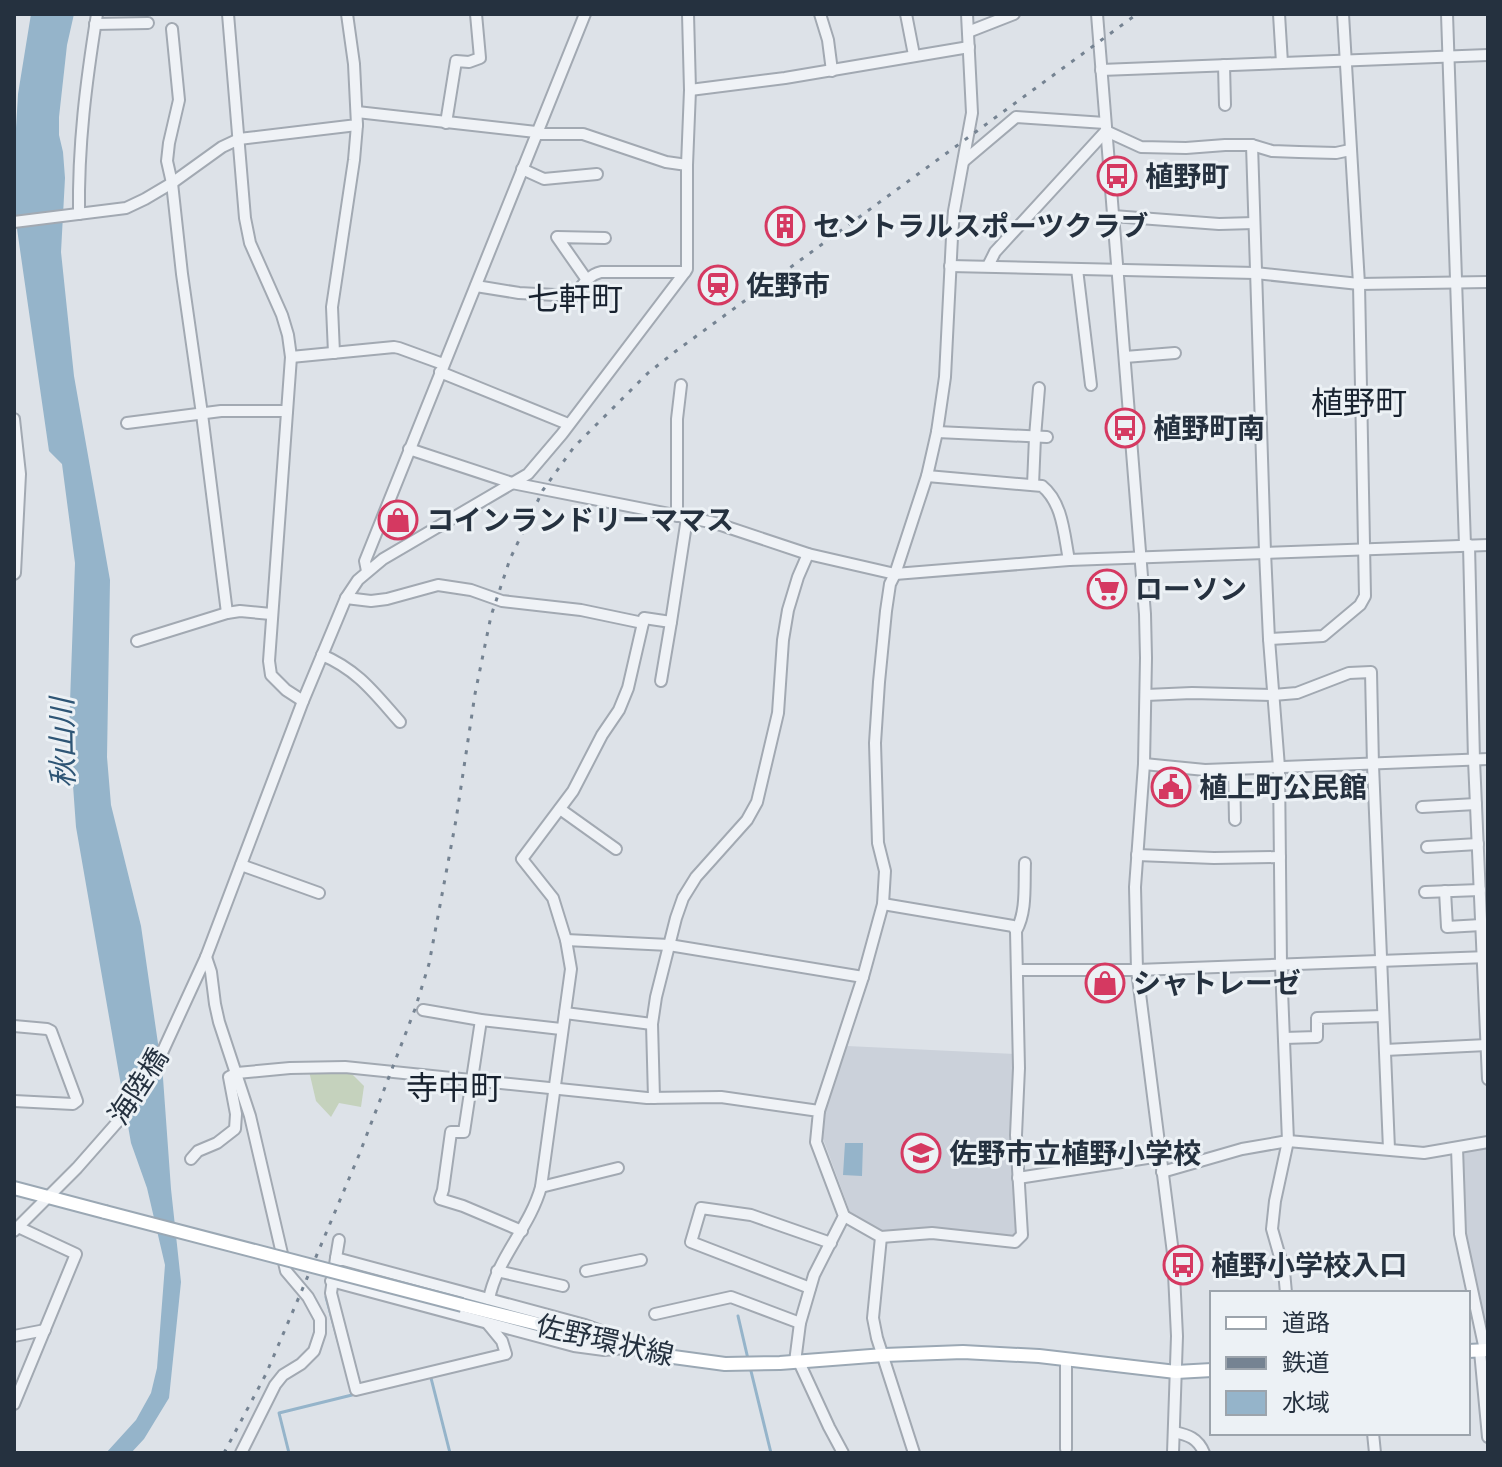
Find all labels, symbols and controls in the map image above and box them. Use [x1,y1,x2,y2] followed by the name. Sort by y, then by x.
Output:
[1096,155,1138,197] bus stop icon: 植野町
[1145,156,1229,194] place label: 植野町
[764,205,806,247] building icon: セントラルスポーツクラブ
[813,206,1148,244] place label: セントラルスポーツクラブ
[697,264,739,306] station icon: 佐野市
[746,265,830,303] place label: 佐野市
[527,276,623,320] district label: 七軒町
[1311,380,1407,424] district label: 植野町
[1104,407,1146,449] bus stop icon: 植野町南
[1153,408,1265,446] place label: 植野町南
[377,499,419,541] shop icon: コインランドリーママス
[426,500,734,538] place label: コインランドリーママス
[1086,568,1128,610] supermarket icon: ローソン
[1135,569,1247,607] place label: ローソン
[40,695,83,788] water label: 秋山川
[1150,766,1192,808] public building icon: 植上町公民館
[1199,767,1367,805] place label: 植上町公民館
[1084,962,1126,1004] shop icon: シャトレーゼ
[1133,963,1301,1001] place label: シャトレーゼ
[98,1040,176,1131] street label: 海陸橋
[406,1065,502,1109] district label: 寺中町
[900,1132,942,1174] school or university icon: 佐野市立植野小学校
[949,1133,1201,1171] place label: 佐野市立植野小学校
[1162,1244,1204,1286] bus stop icon: 植野小学校入口
[1211,1245,1407,1283] place label: 植野小学校入口
[1210,1291,1470,1435] legend
[533,1305,678,1373] street label: 佐野環状線
[1282,1305,1330,1338] text: 道路
[1282,1345,1330,1378] text: 鉄道
[1282,1385,1330,1418] text: 水域

